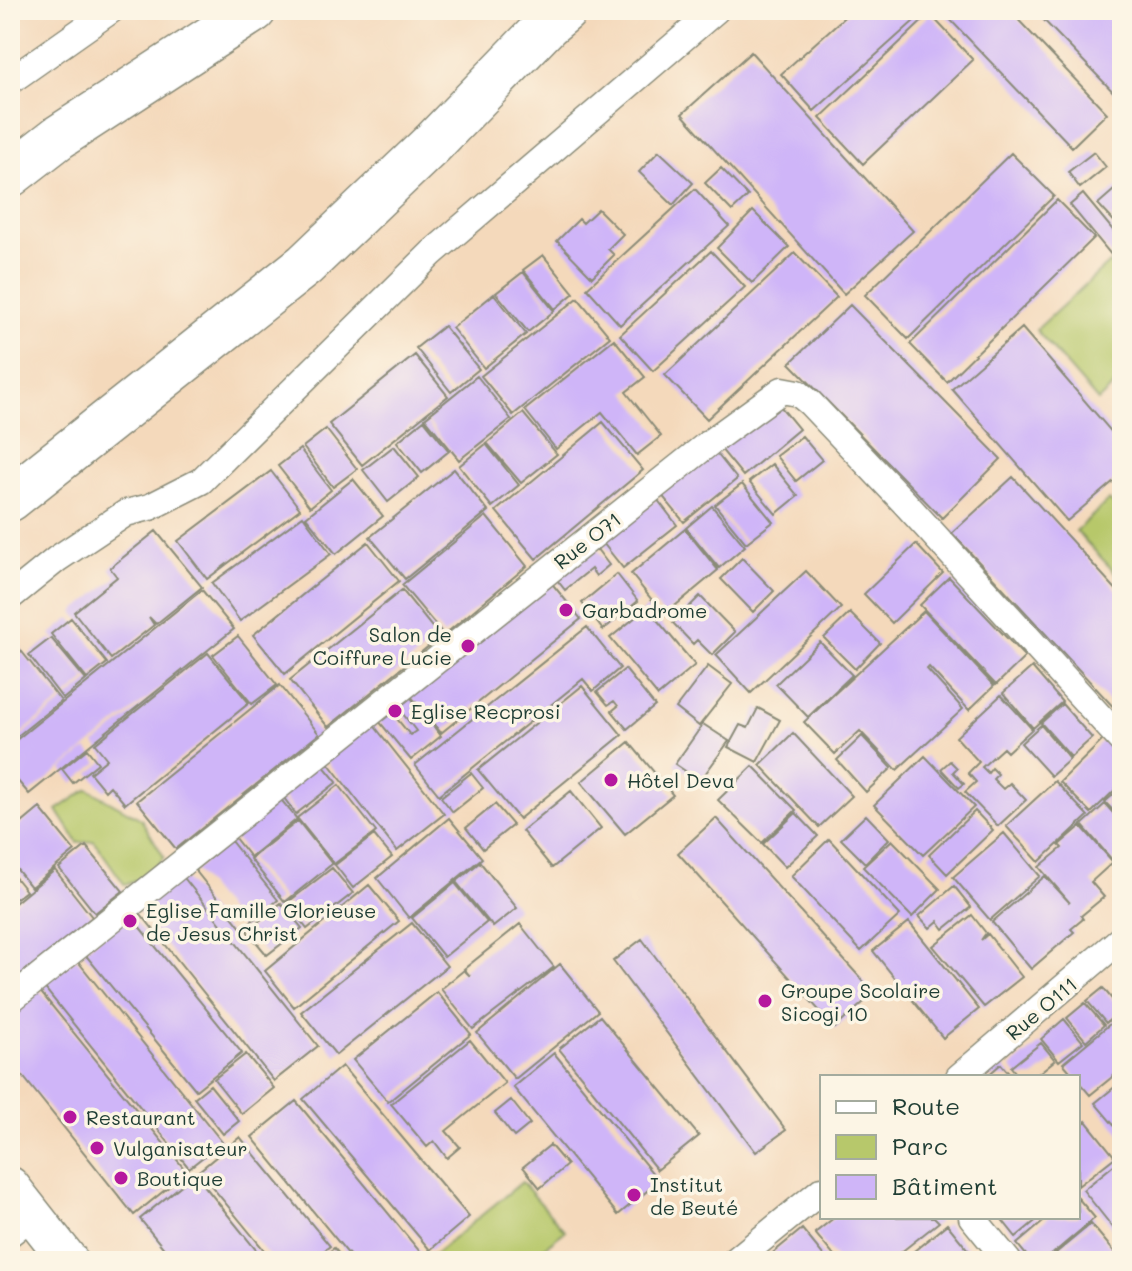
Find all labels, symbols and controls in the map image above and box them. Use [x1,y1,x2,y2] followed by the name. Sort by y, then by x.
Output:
[548,506,626,574] street label: Rue O71
[582,597,707,623] place label: Garbadrome
[557,601,575,619] marker: Garbadrome
[313,621,452,670] place label: Salon de Coiffure Lucie
[459,637,477,655] marker: Salon de Coiffure Lucie
[411,698,561,724] place label: Eglise Recprosi
[386,702,404,720] marker: Eglise Recprosi
[627,767,735,793] place label: Hôtel Deva
[602,771,620,789] marker: Hôtel Deva
[146,897,377,946] place label: Eglise Famille Glorieuse de Jesus Christ
[121,912,139,930] marker: Eglise Famille Glorieuse de Jesus Christ
[1000,971,1082,1045] street label: Rue O111
[781,977,941,1026] place label: Groupe Scolaire Sicogi 10
[756,992,774,1010] marker: Groupe Scolaire Sicogi 10
[820,1075,1080,1219] legend
[892,1090,960,1121] text: Route
[86,1104,196,1130] place label: Restaurant
[61,1108,79,1126] marker: Restaurant
[892,1130,948,1161] text: Parc
[113,1135,247,1161] place label: Vulganisateur
[88,1139,106,1157] marker: Vulganisateur
[137,1165,223,1191] place label: Boutique
[112,1169,130,1187] marker: Boutique
[892,1170,998,1201] text: Bâtiment
[650,1171,738,1220] place label: Institut de Beuté
[625,1186,643,1204] marker: Institut de Beuté

